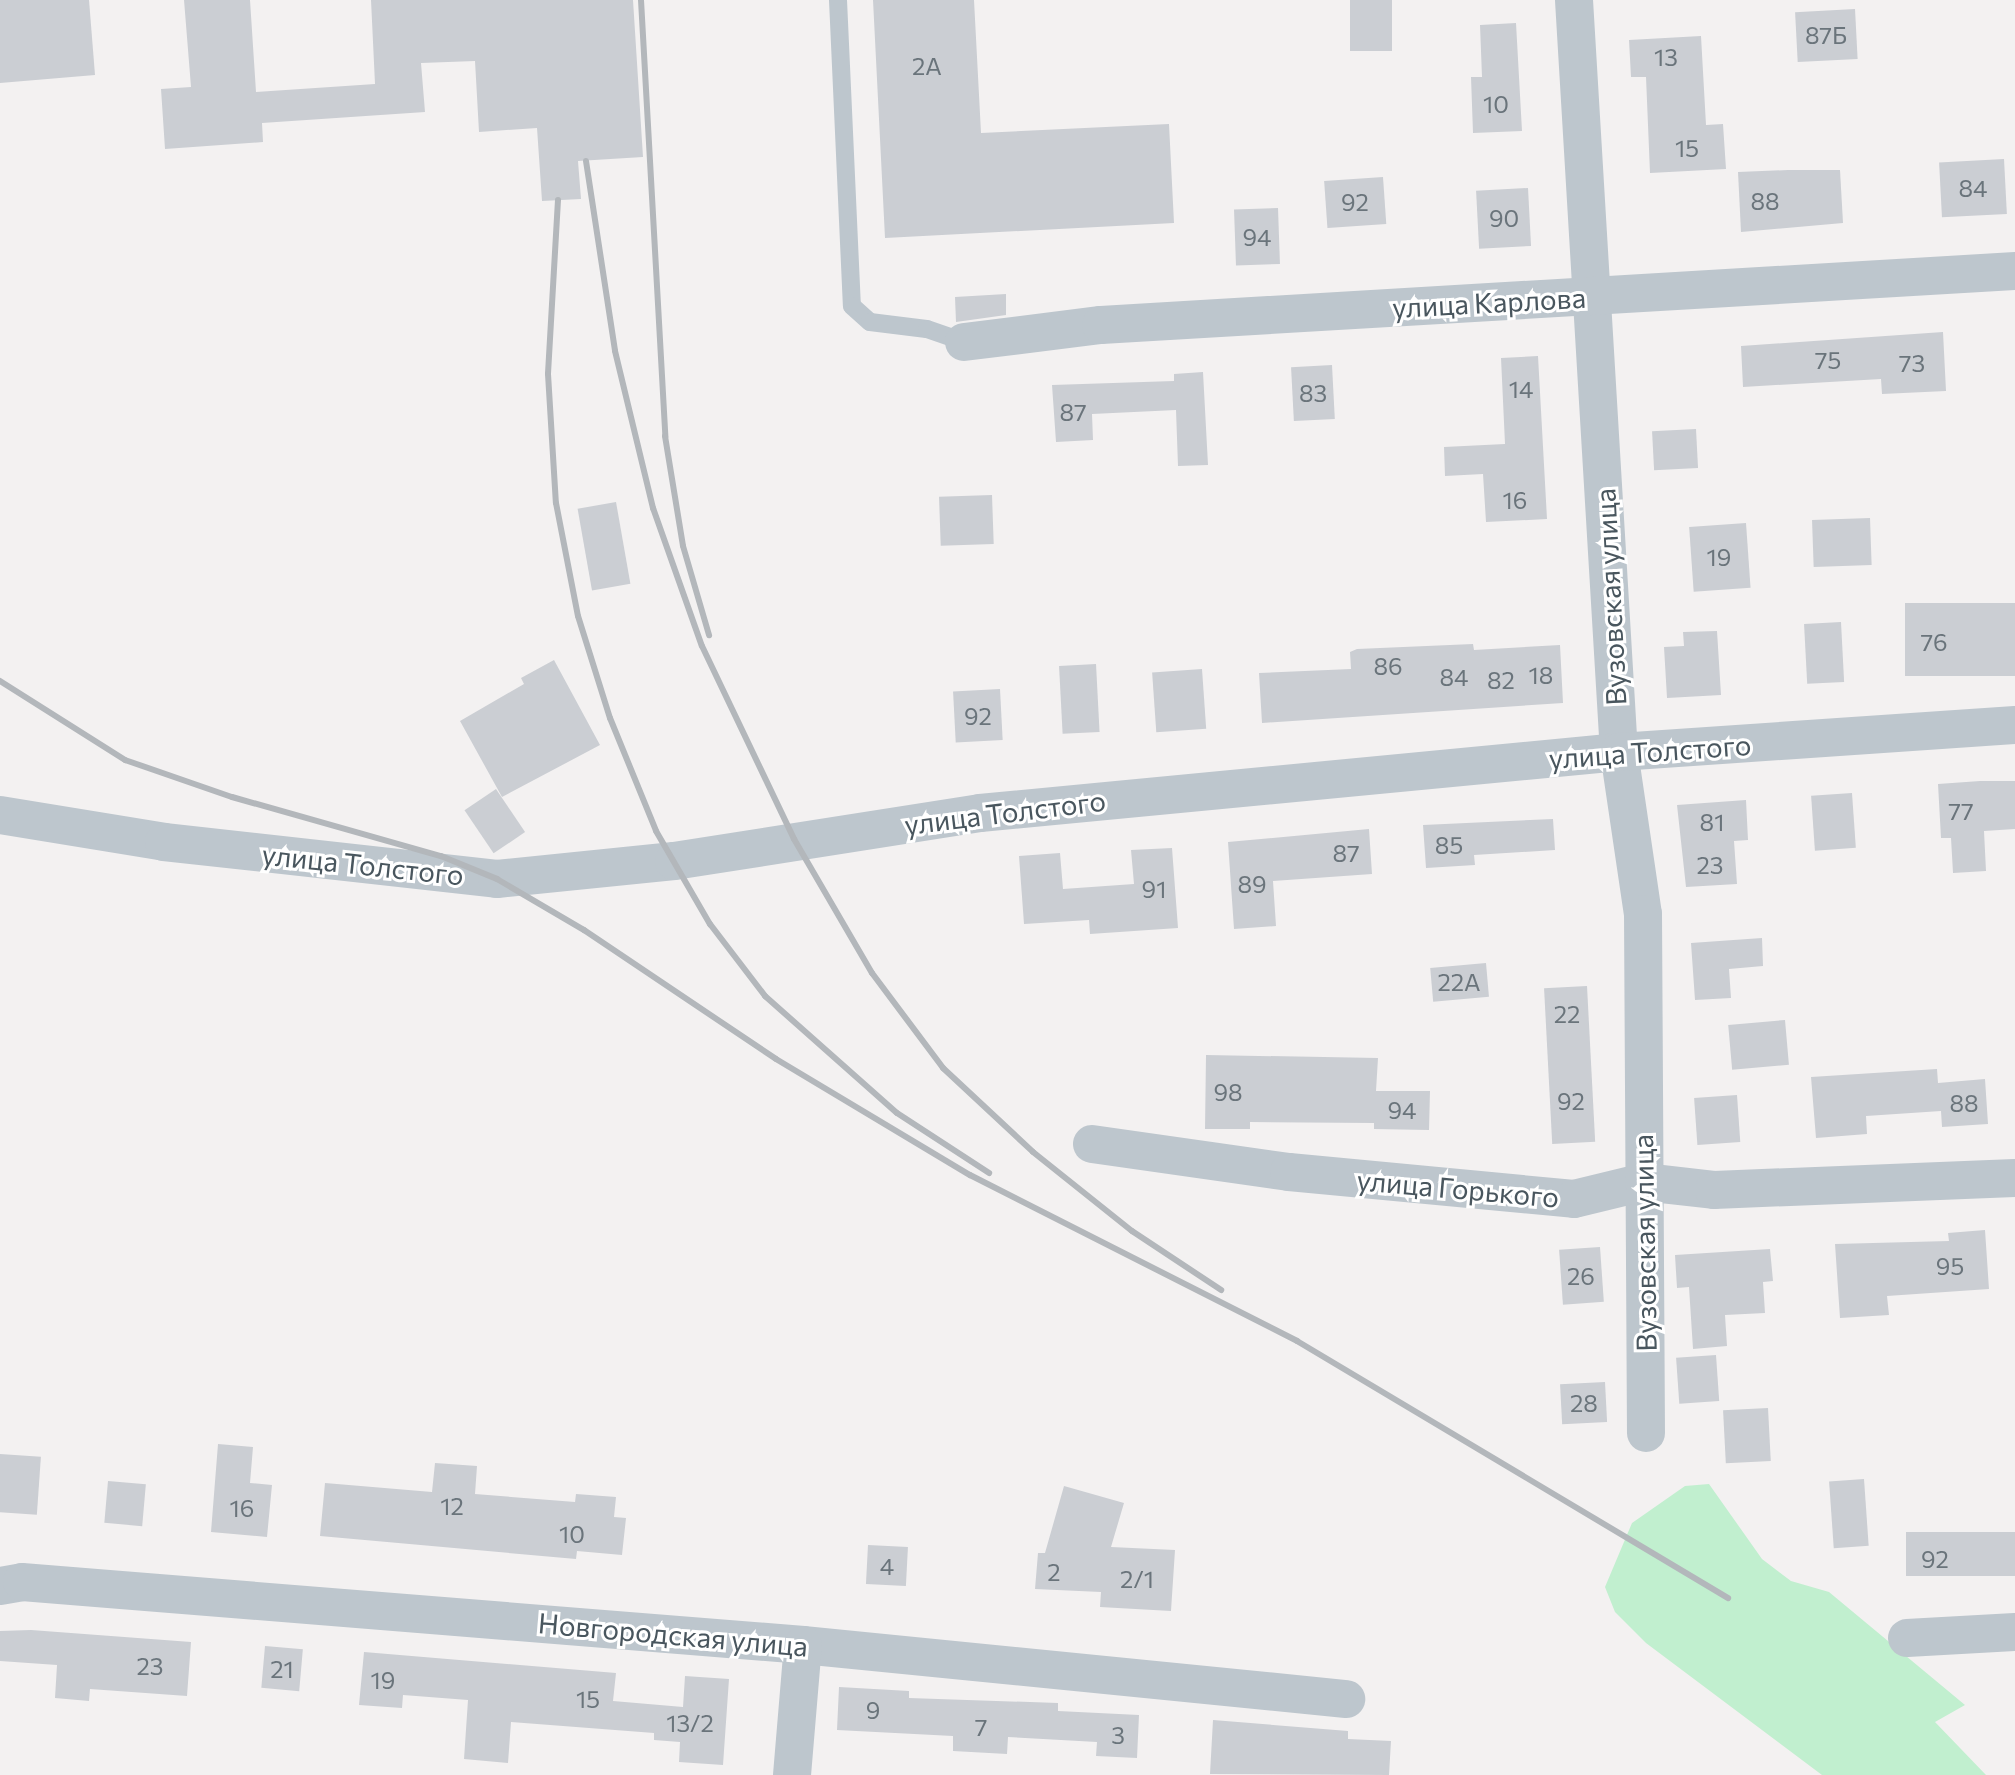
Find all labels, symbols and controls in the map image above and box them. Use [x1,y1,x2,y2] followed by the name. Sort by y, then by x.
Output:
[1805,21,1847,49] house number: 87Б
[1654,43,1678,71] house number: 13
[912,52,942,80] house number: 2А
[1483,90,1509,118] house number: 10
[1675,134,1699,162] house number: 15
[1959,174,1987,202] house number: 84
[1750,187,1780,215] house number: 88
[1341,188,1369,216] house number: 92
[1489,204,1519,232] house number: 90
[1243,223,1271,251] house number: 94
[1391,280,1587,324] street label: улица Карлова
[1815,346,1841,374] house number: 75
[1899,349,1925,377] house number: 73
[1509,375,1533,403] house number: 14
[1299,379,1327,407] house number: 83
[1059,398,1087,426] house number: 87
[1503,486,1527,514] house number: 16
[1588,487,1632,707] street label: Вузовская улица
[1707,543,1731,571] house number: 19
[1920,628,1948,656] house number: 76
[1373,652,1403,680] house number: 86
[1529,661,1553,689] house number: 18
[1440,663,1468,691] house number: 84
[1487,666,1515,694] house number: 82
[964,702,992,730] house number: 92
[1548,727,1752,775] street label: улица Толстого
[902,783,1108,841] street label: улица Толстого
[1948,797,1974,825] house number: 77
[1700,808,1724,836] house number: 81
[1435,831,1463,859] house number: 85
[260,837,466,891] street label: улица Толстого
[1332,839,1360,867] house number: 87
[1697,851,1723,879] house number: 23
[1237,870,1267,898] house number: 89
[1142,875,1166,903] house number: 91
[1437,968,1481,996] house number: 22А
[1554,1000,1580,1028] house number: 22
[1213,1078,1243,1106] house number: 98
[1557,1087,1585,1115] house number: 92
[1949,1089,1979,1117] house number: 88
[1388,1096,1416,1124] house number: 94
[1625,1134,1663,1352] street label: Вузовская улица
[1355,1162,1561,1214] street label: улица Горького
[1936,1252,1964,1280] house number: 95
[1567,1262,1595,1290] house number: 26
[1570,1389,1598,1417] house number: 28
[440,1492,464,1520] house number: 12
[230,1494,254,1522] house number: 16
[559,1520,585,1548] house number: 10
[1921,1545,1949,1573] house number: 92
[880,1552,894,1580] house number: 4
[1047,1558,1061,1586] house number: 2
[1120,1565,1154,1593] house number: 2/1
[537,1605,809,1663] street label: Новгородская улица
[137,1652,163,1680] house number: 23
[270,1655,294,1683] house number: 21
[371,1666,395,1694] house number: 19
[576,1685,600,1713] house number: 15
[866,1696,880,1724] house number: 9
[666,1709,714,1737] house number: 13/2
[975,1713,987,1741] house number: 7
[1111,1721,1125,1749] house number: 3

